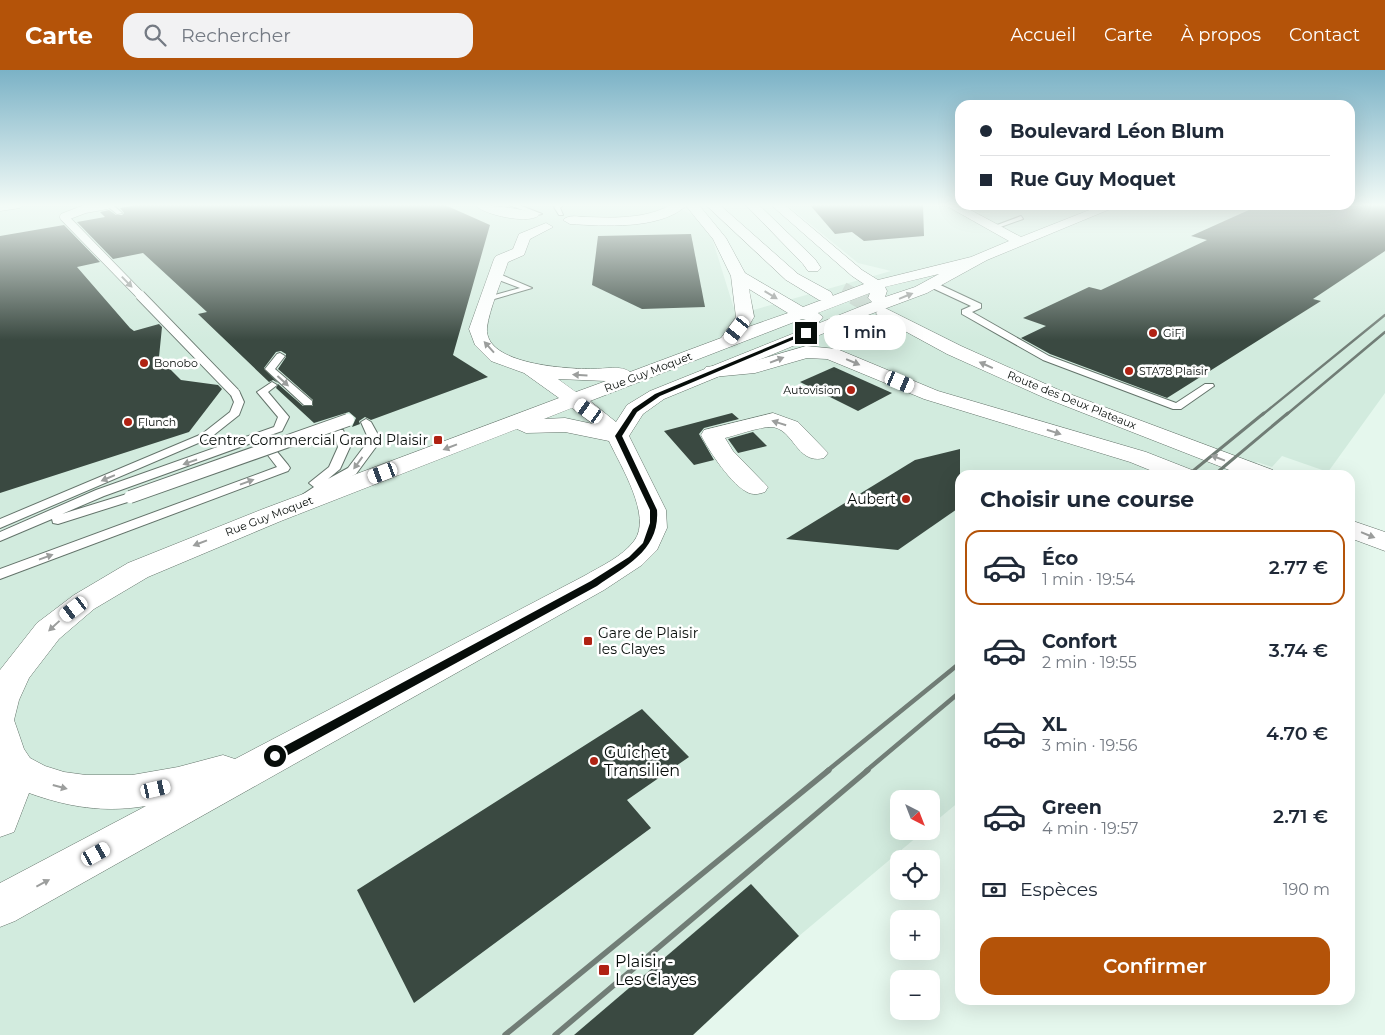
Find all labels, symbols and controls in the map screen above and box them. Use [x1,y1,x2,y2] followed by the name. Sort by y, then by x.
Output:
[123,13,473,58] search box
[25,21,93,50] text: Carte
[141,21,169,49] icon: search
[181,24,291,47] text: Rechercher
[1011,24,1076,46] text: Accueil
[1104,24,1153,46] text: Carte
[1181,24,1261,46] text: À propos
[1289,24,1360,46] text: Contact
[1010,120,1224,143] text: Boulevard Léon Blum
[1010,168,1176,191] text: Rue Guy Moquet
[121,276,133,288] one-way arrow
[764,291,777,300] one-way arrow
[899,292,914,300] one-way arrow
[721,314,752,346] car
[824,316,906,350] callout: 1 min
[795,322,817,344] route end
[844,323,886,342] text: 1 min
[1163,326,1184,340] place label: GiFi
[1147,327,1159,339] marker: GiFi
[483,341,495,353] one-way arrow
[602,349,694,395] street label: Rue Guy Moquet
[154,356,198,370] place label: Bonobo
[770,356,785,364] one-way arrow
[138,357,150,369] marker: Bonobo
[846,358,860,366] one-way arrow
[979,360,993,368] one-way arrow
[1139,364,1208,378] place label: STA78 Plaisir
[1123,365,1135,377] marker: STA78 Plaisir
[1005,368,1139,432] street label: Route des Deux Plateaux
[883,369,916,395] car
[572,371,588,379] one-way arrow
[276,375,288,387] one-way arrow
[783,383,841,397] place label: Autovision
[845,384,857,396] marker: Autovision
[572,396,605,426] car
[138,415,176,429] place label: Flunch
[122,416,134,428] marker: Flunch
[771,419,786,427] one-way arrow
[1046,428,1061,436] one-way arrow
[199,431,428,449] place label: Centre Commercial Grand Plaisir
[432,434,444,446] marker: Centre Commercial Grand Plaisir
[443,444,457,452] one-way arrow
[1211,453,1226,461] one-way arrow
[353,456,363,470] one-way arrow
[182,458,197,466] one-way arrow
[366,461,399,485] car
[101,475,115,483] one-way arrow
[240,478,255,486] one-way arrow
[980,486,1194,513] text: Choisir une course
[847,490,896,508] place label: Aubert
[223,493,315,539] street label: Rue Guy Moquet
[900,493,912,505] marker: Aubert
[1360,531,1375,539] one-way arrow
[193,539,208,547] one-way arrow
[982,545,1027,590] icon: car
[1042,547,1078,570] text: Éco
[38,553,53,560] one-way arrow
[1269,556,1328,579] text: 2.77 €
[1042,570,1135,589] text: 1 min · 19:54
[57,594,90,624] car
[48,620,60,632] one-way arrow
[598,624,699,658] place label: Gare de Plaisir les Clayes
[982,628,1027,673] icon: car
[1042,630,1117,653] text: Confort
[582,635,594,647] marker: Gare de Plaisir les Clayes
[1269,639,1328,662] text: 3.74 €
[1042,653,1137,672] text: 2 min · 19:55
[982,711,1027,756] icon: car
[1042,713,1067,736] text: XL
[1266,722,1328,745] text: 4.70 €
[1042,736,1137,755] text: 3 min · 19:56
[604,743,680,780] place label: Guichet Transilien
[264,745,286,767] route start
[588,755,600,767] marker: Guichet Transilien
[139,778,172,800] car
[53,784,68,792] one-way arrow
[890,790,940,840] north arrow
[890,790,940,1020] map controls
[982,794,1027,839] icon: car
[1042,796,1102,819] text: Green
[1273,805,1328,828] text: 2.71 €
[1042,819,1138,838] text: 4 min · 19:57
[79,840,112,868] car
[890,850,940,900] button: locate
[980,876,1008,904] icon: cash
[1020,878,1097,901] text: Espèces
[36,879,50,887] one-way arrow
[1283,880,1330,899] text: 190 m
[890,910,940,960] button: +
[980,937,1330,995] button: Confirmer
[615,952,697,989] place label: Plaisir - Les Clayes
[597,963,611,977] marker: Plaisir - Les Clayes
[890,970,940,1020] button: −

